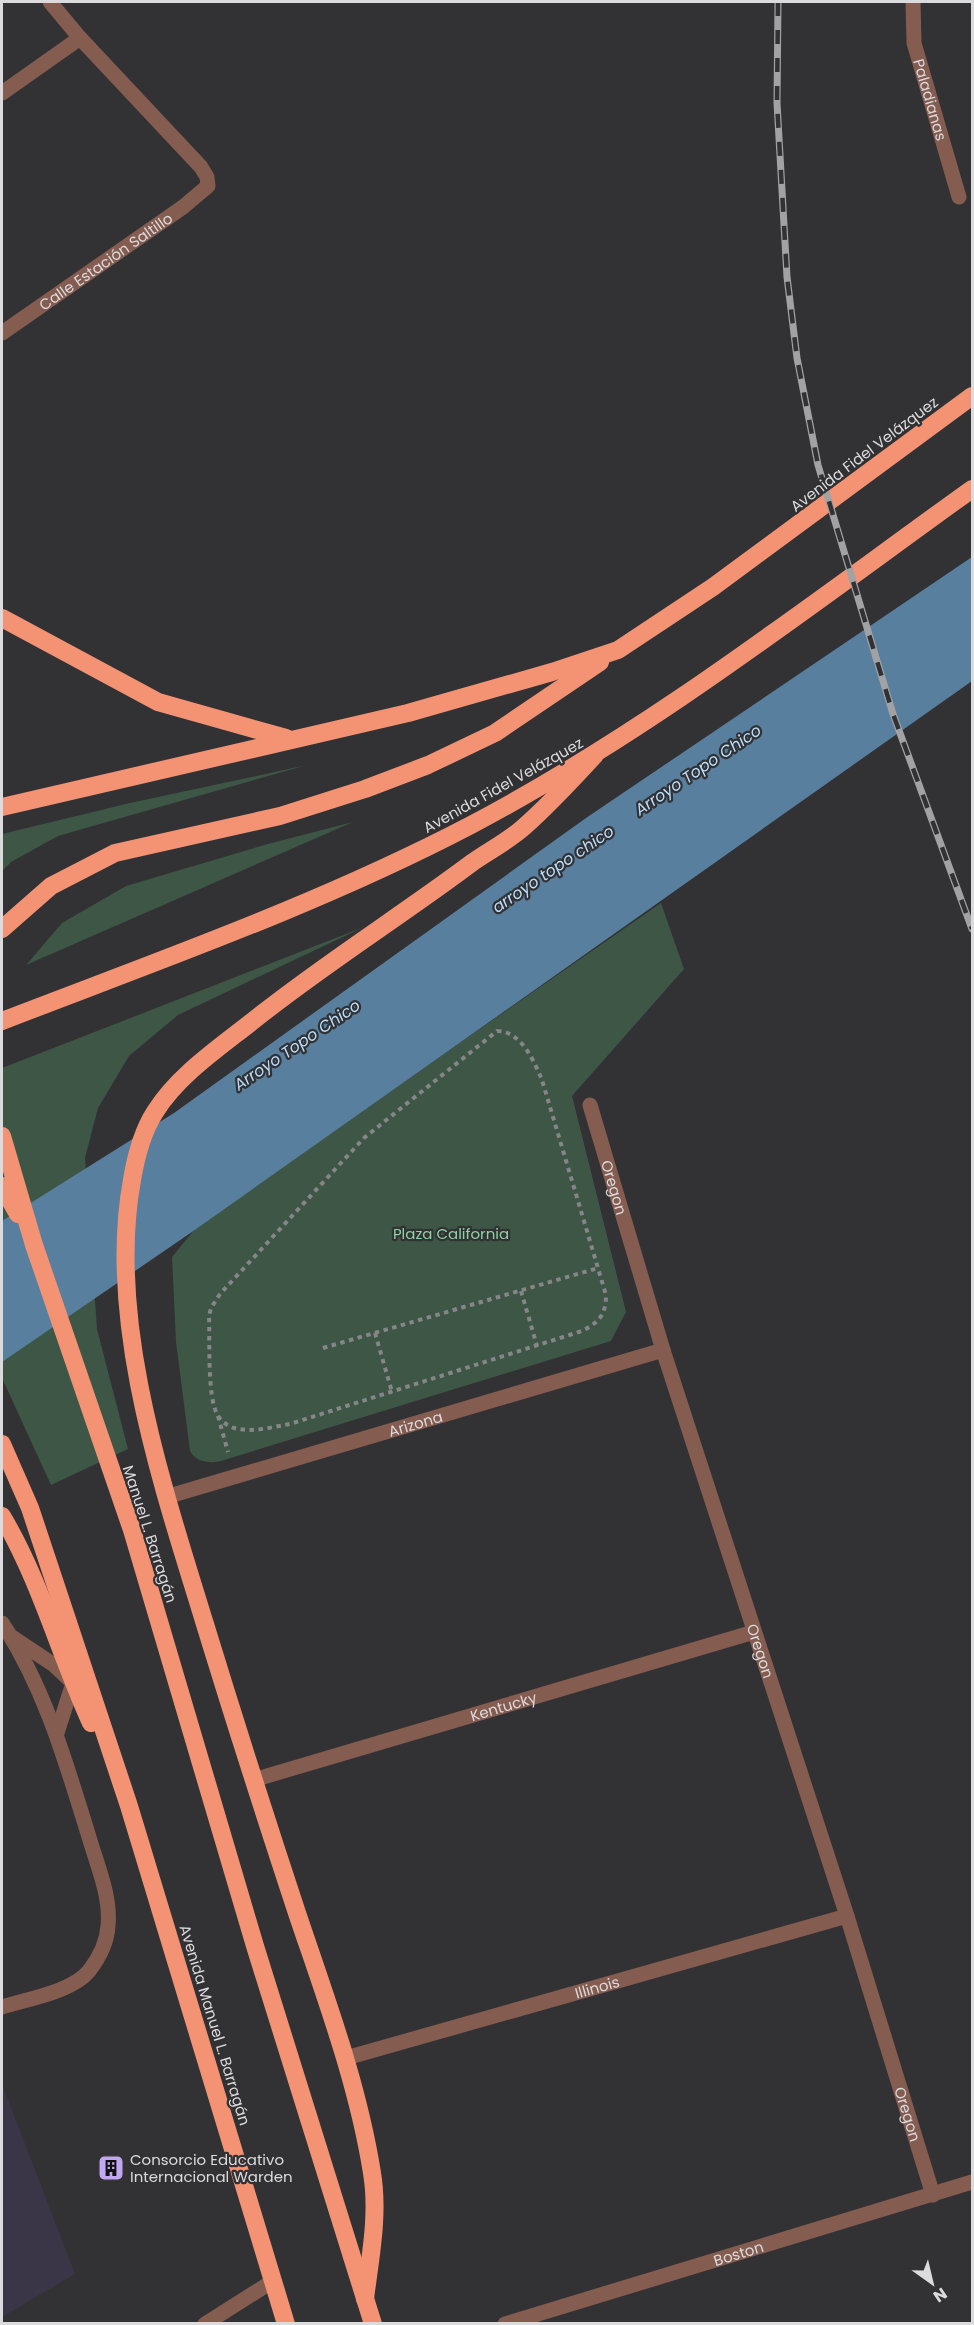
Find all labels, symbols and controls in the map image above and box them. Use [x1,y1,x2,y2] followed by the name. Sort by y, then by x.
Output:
[909,56,952,143] street label: Paladianas
[34,207,176,315] street label: Calle Estación Saltillo
[786,391,942,516] street label: Avenida Fidel Velázquez
[629,719,766,822] water label: Arroyo Topo Chico
[419,732,587,838] street label: Avenida Fidel Velázquez
[487,820,619,918] water label: arroyo topo chico
[228,994,365,1097] water label: Arroyo Topo Chico
[596,1158,633,1217] street label: Oregon
[393,1223,509,1244] park label: Plaza California
[386,1405,445,1441] street label: Arizona
[118,1463,182,1605] street label: Manuel L. Barragán
[742,1621,779,1681] street label: Oregon
[468,1686,540,1726] street label: Kentucky
[174,1922,256,2128] street label: Avenida Manuel L. Barragán
[572,1970,622,2003] street label: Illinois
[890,2084,926,2144] street label: Oregon
[130,2149,293,2187] place label: Consorcio Educativo Internacional Warden
[96,2153,126,2183] building icon: Consorcio Educativo Internacional Warden
[711,2236,766,2271] street label: Boston
[902,2253,962,2313] north arrow
[929,2282,952,2308] text: N

